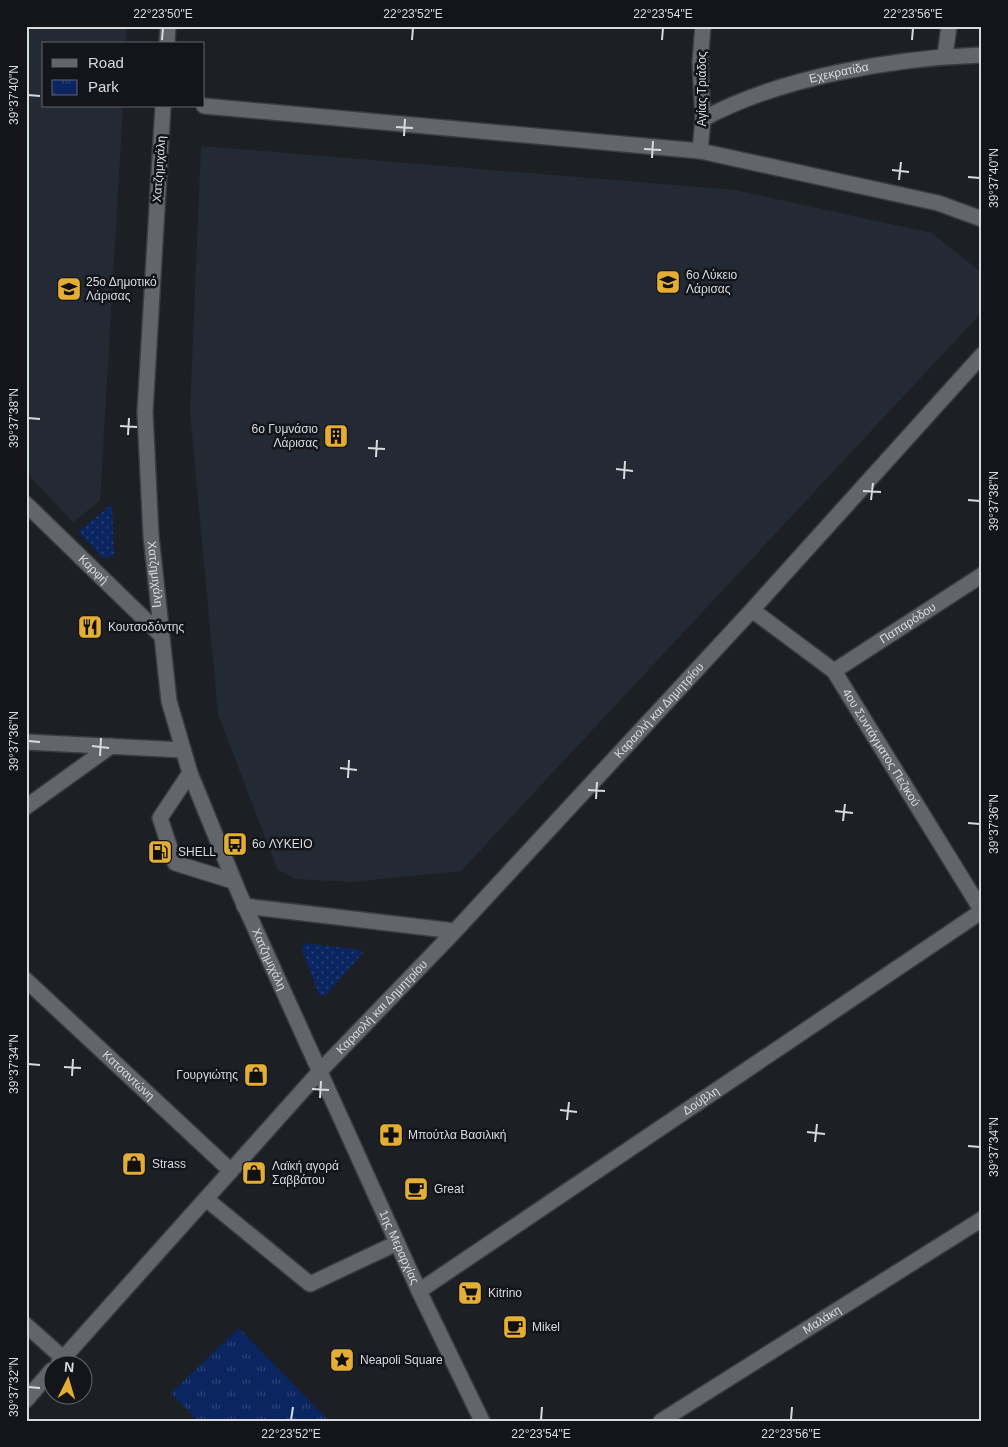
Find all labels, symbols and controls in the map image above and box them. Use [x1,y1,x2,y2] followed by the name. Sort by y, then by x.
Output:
[133,7,193,21] text: 22°23'50"E
[383,7,443,21] text: 22°23'52"E
[633,7,693,21] text: 22°23'54"E
[883,7,943,21] text: 22°23'56"E
[42,42,205,108] legend
[695,51,709,127] street label: Αγίας Τριάδος
[88,54,124,71] text: Road
[808,60,870,86] street label: Εχεκρατίδα
[7,65,21,125] text: 39°37'40"N
[88,78,119,95] text: Park
[150,135,168,203] street label: Χατζημιχάλη
[987,148,1001,208] text: 39°37'40"N
[686,268,738,296] place label: 6ο Λύκειο Λάρισας
[655,269,681,295] school or university icon: 6ο Λύκειο Λάρισας
[86,275,157,303] place label: 25ο Δημοτικό Λάρισας
[56,276,82,302] school or university icon: 25ο Δημοτικό Λάρισας
[7,388,21,448] text: 39°37'38"N
[252,422,318,450] place label: 6ο Γυμνάσιο Λάρισας
[323,423,349,449] building icon: 6ο Γυμνάσιο Λάρισας
[987,471,1001,531] text: 39°37'38"N
[145,540,166,608] street label: Χατζημιχάλη
[76,552,111,587] street label: Καρφή
[877,600,939,646] street label: Παπαρόδου
[77,614,103,640] restaurant icon: Κουτσοδόντης
[108,620,185,634] place label: Κουτσοδόντης
[611,660,707,761] street label: Καραολή και Δημητρίου
[840,686,923,809] street label: 4ου Συντάγματος Πεζικού
[7,711,21,771] text: 39°37'36"N
[987,794,1001,854] text: 39°37'36"N
[222,831,248,857] bus stop icon: 6o ΛΥΚΕΙΟ
[252,837,313,851] place label: 6o ΛΥΚΕΙΟ
[147,839,173,865] fuel station icon: SHELL
[178,845,216,859] place label: SHELL
[249,926,289,992] street label: Χατζημιχάλη
[333,957,430,1057] street label: Καραολή και Δημητρίου
[7,1034,21,1094] text: 39°37'34"N
[99,1048,157,1103] street label: Κατσαντώνη
[243,1062,269,1088] shop icon: Γουργιώτης
[176,1068,238,1082] place label: Γουργιώτης
[680,1084,722,1118] street label: Δούβλη
[987,1117,1001,1177] text: 39°37'34"N
[378,1122,404,1148] pharmacy icon: Μπούτλα Βασιλική
[408,1128,507,1142] place label: Μπούτλα Βασιλική
[121,1151,147,1177] shop icon: Strass
[152,1157,186,1171] place label: Strass
[272,1159,339,1187] place label: Λαϊκή αγορά Σαββάτου
[241,1160,267,1186] shop icon: Λαϊκή αγορά Σαββάτου
[403,1176,429,1202] cafe icon: Great
[434,1182,465,1196] place label: Great
[376,1208,422,1287] street label: 1ης Μεραρχίας
[457,1280,483,1306] supermarket icon: Kitrino
[488,1286,522,1300] place label: Kitrino
[800,1303,843,1337] street label: Μαλάκη
[502,1314,528,1340] cafe icon: Mikel
[532,1320,560,1334] place label: Mikel
[329,1347,355,1373] place icon: Neapoli Square
[360,1353,443,1367] place label: Neapoli Square
[42,1354,92,1404] north arrow
[7,1357,21,1417] text: 39°37'32"N
[63,1359,75,1375] text: N
[261,1427,321,1441] text: 22°23'52"E
[511,1427,571,1441] text: 22°23'54"E
[761,1427,821,1441] text: 22°23'56"E

